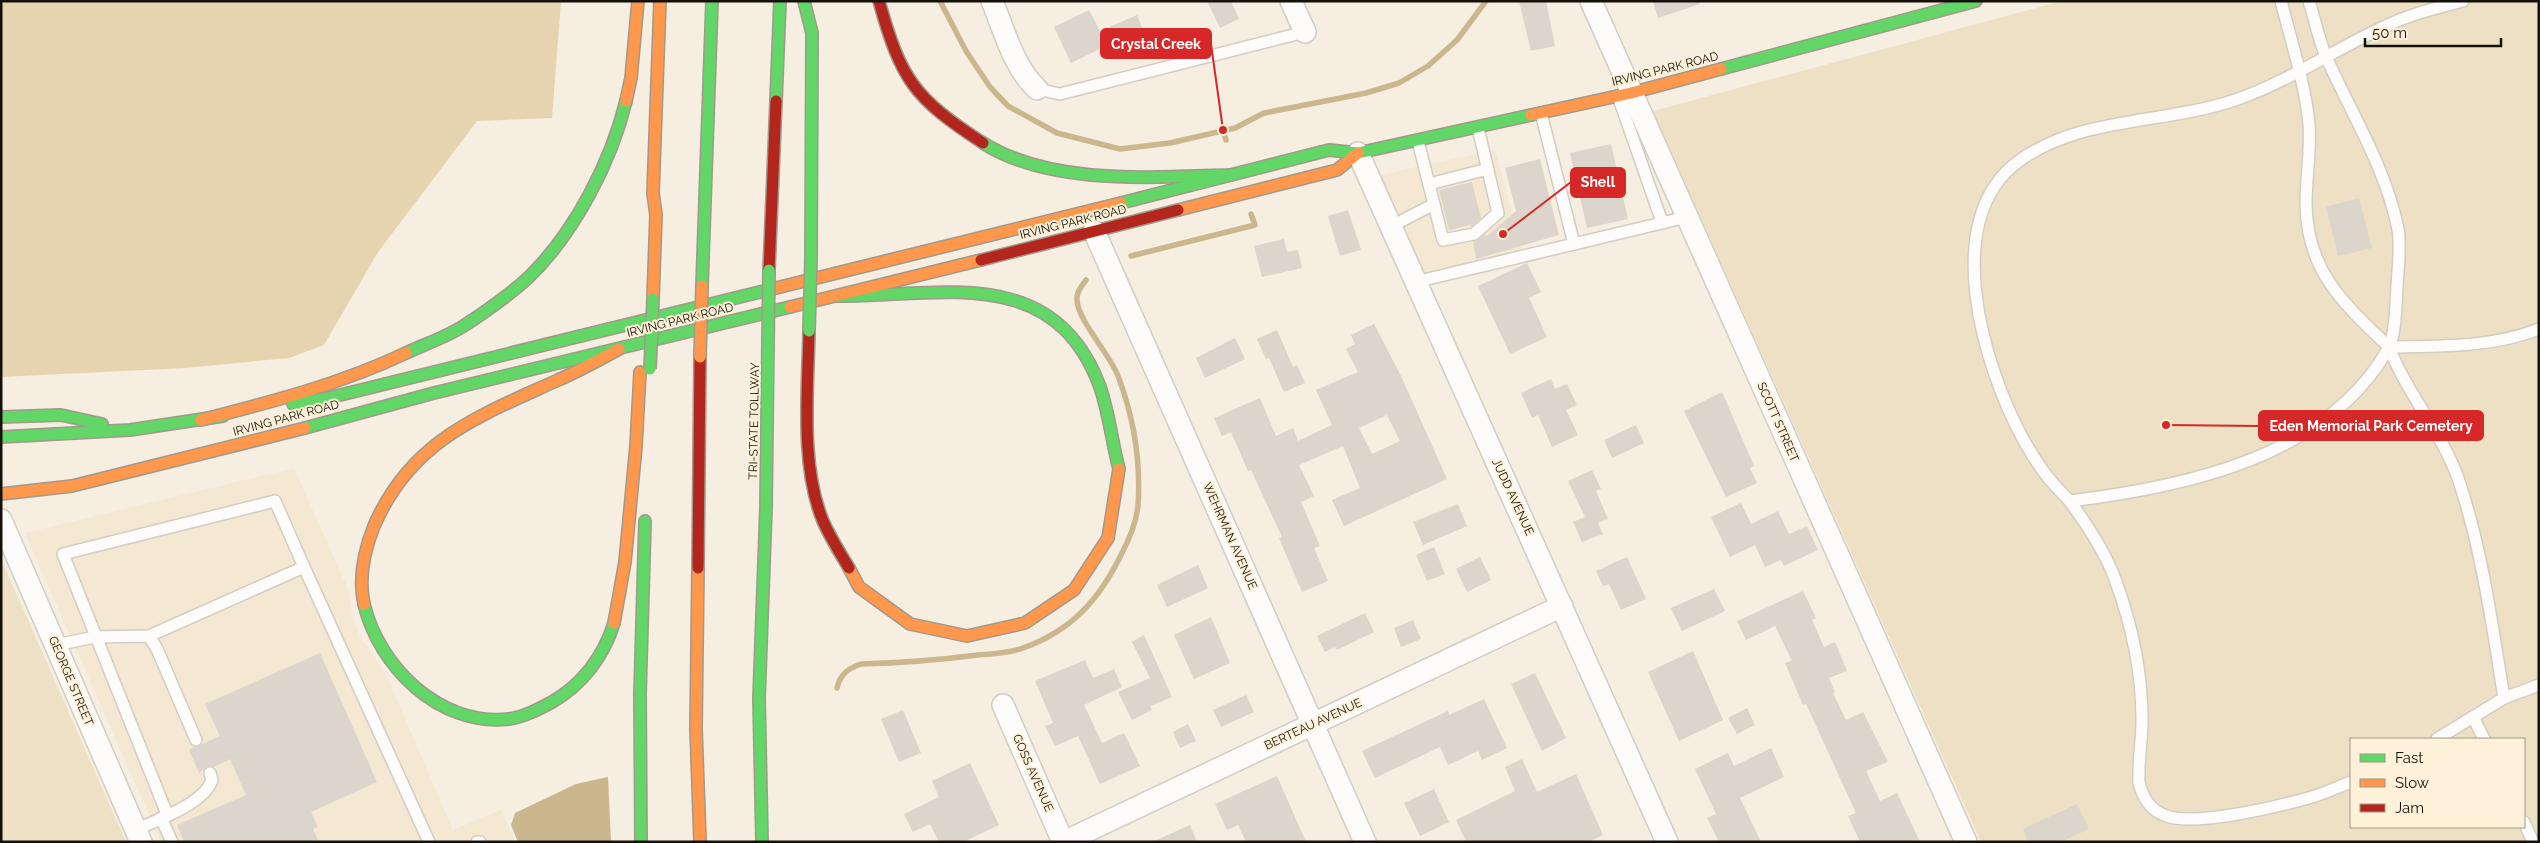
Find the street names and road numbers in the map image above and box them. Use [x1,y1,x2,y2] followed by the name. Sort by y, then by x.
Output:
[1610,49,1720,89] street label: IRVING PARK ROAD
[1018,202,1128,242] street label: IRVING PARK ROAD
[625,300,735,340] street label: IRVING PARK ROAD
[746,362,762,480] street label: TRI-STATE TOLLWAY
[1754,380,1802,465] street label: SCOTT STREET
[231,397,341,439] street label: IRVING PARK ROAD
[1489,456,1537,538] street label: JUDD AVENUE
[1200,480,1260,592] street label: WEHRMAN AVENUE
[46,634,96,728] street label: GEORGE STREET
[1262,695,1364,753] street label: BERTEAU AVENUE
[1010,732,1056,814] street label: GOSS AVENUE

